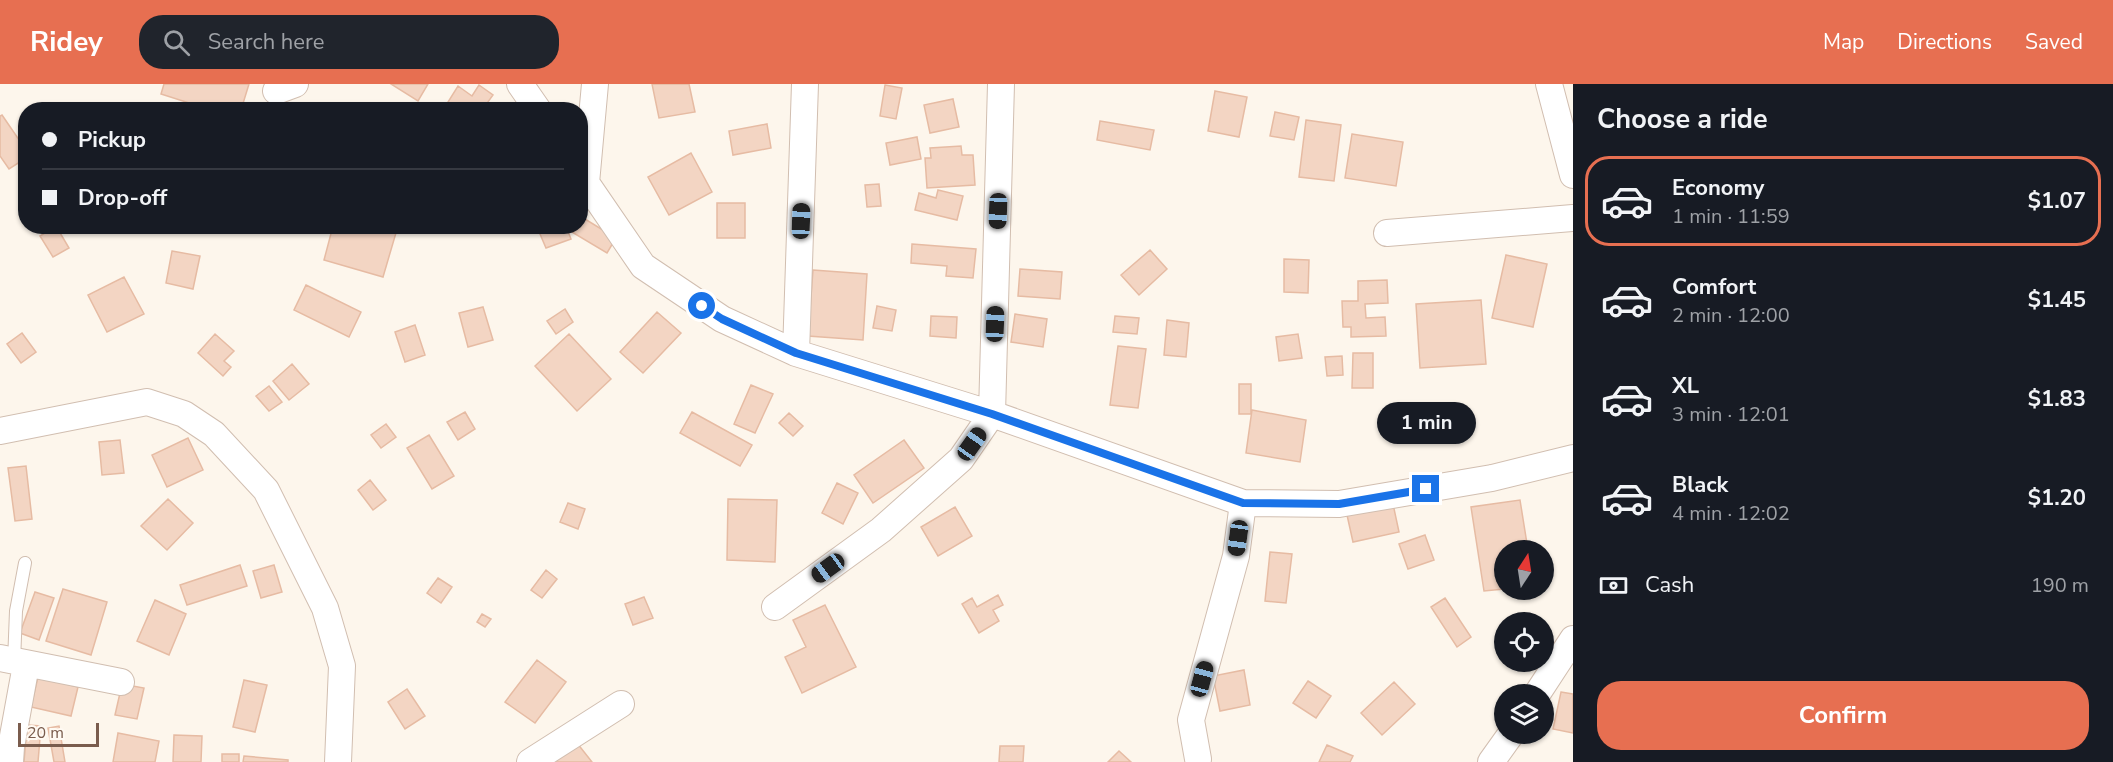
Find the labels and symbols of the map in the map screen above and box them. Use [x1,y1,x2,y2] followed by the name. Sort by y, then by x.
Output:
[988,193,1008,229] car
[791,203,811,239] car
[688,292,715,319] route start
[985,306,1005,342] car
[1376,402,1476,444] callout: 1 min
[954,424,990,464] car
[1412,475,1439,502] route end
[1227,519,1249,557] car
[1494,540,1554,600] north arrow
[808,550,848,586] car
[1189,659,1215,699] car
[18,720,99,748] scale bar

